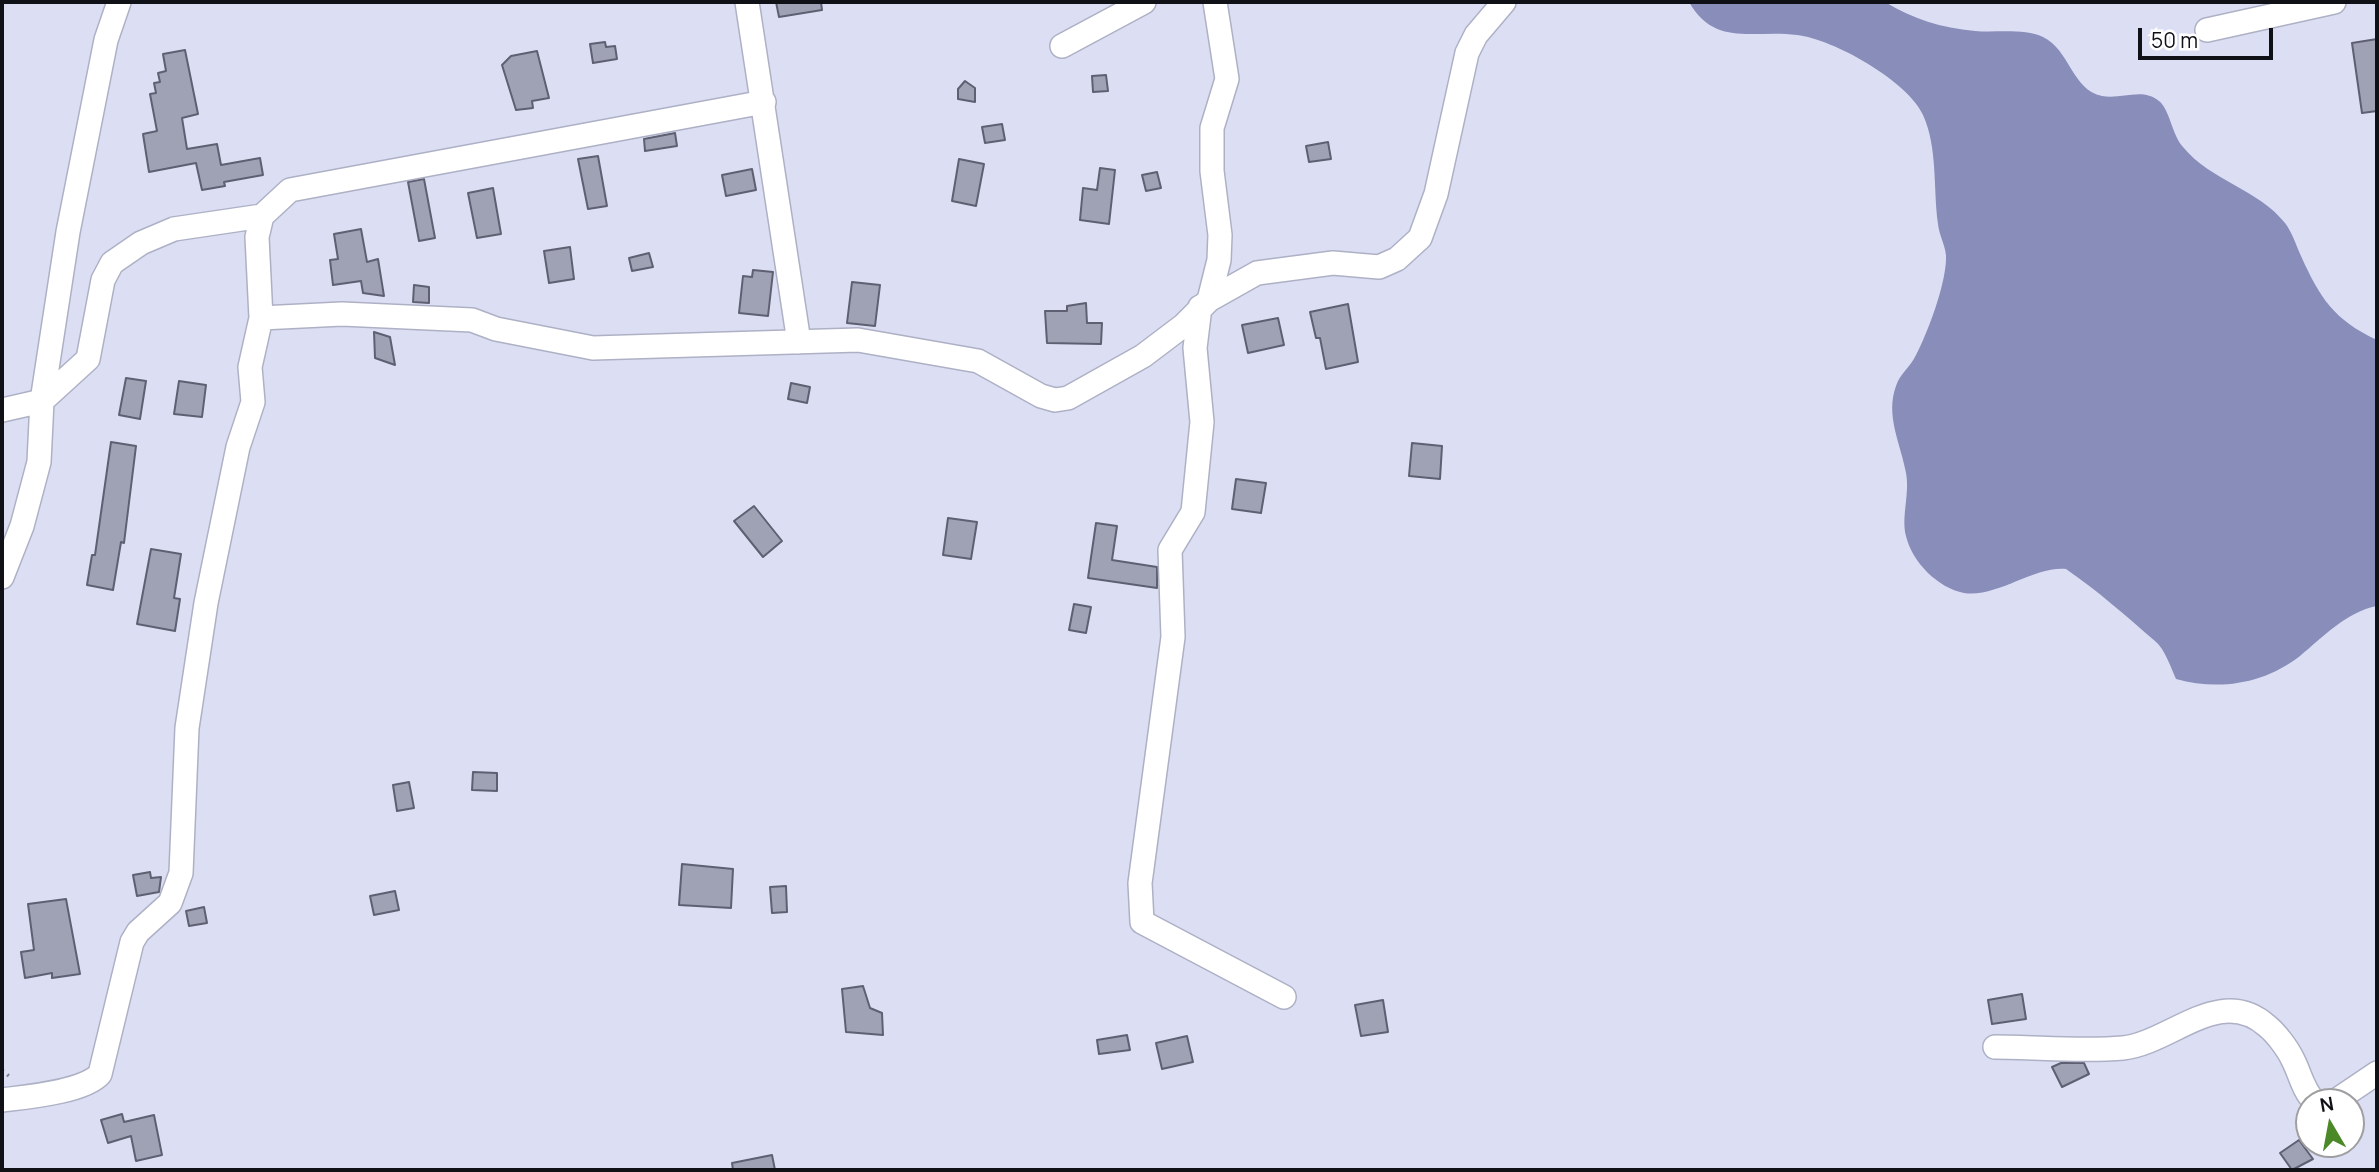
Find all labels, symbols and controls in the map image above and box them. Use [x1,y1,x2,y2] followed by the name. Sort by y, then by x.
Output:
[2141,14,2276,58] scale bar
[2151,26,2198,54] text: 50 m
[2295,1088,2365,1158] north arrow
[2318,1090,2336,1118] text: N

